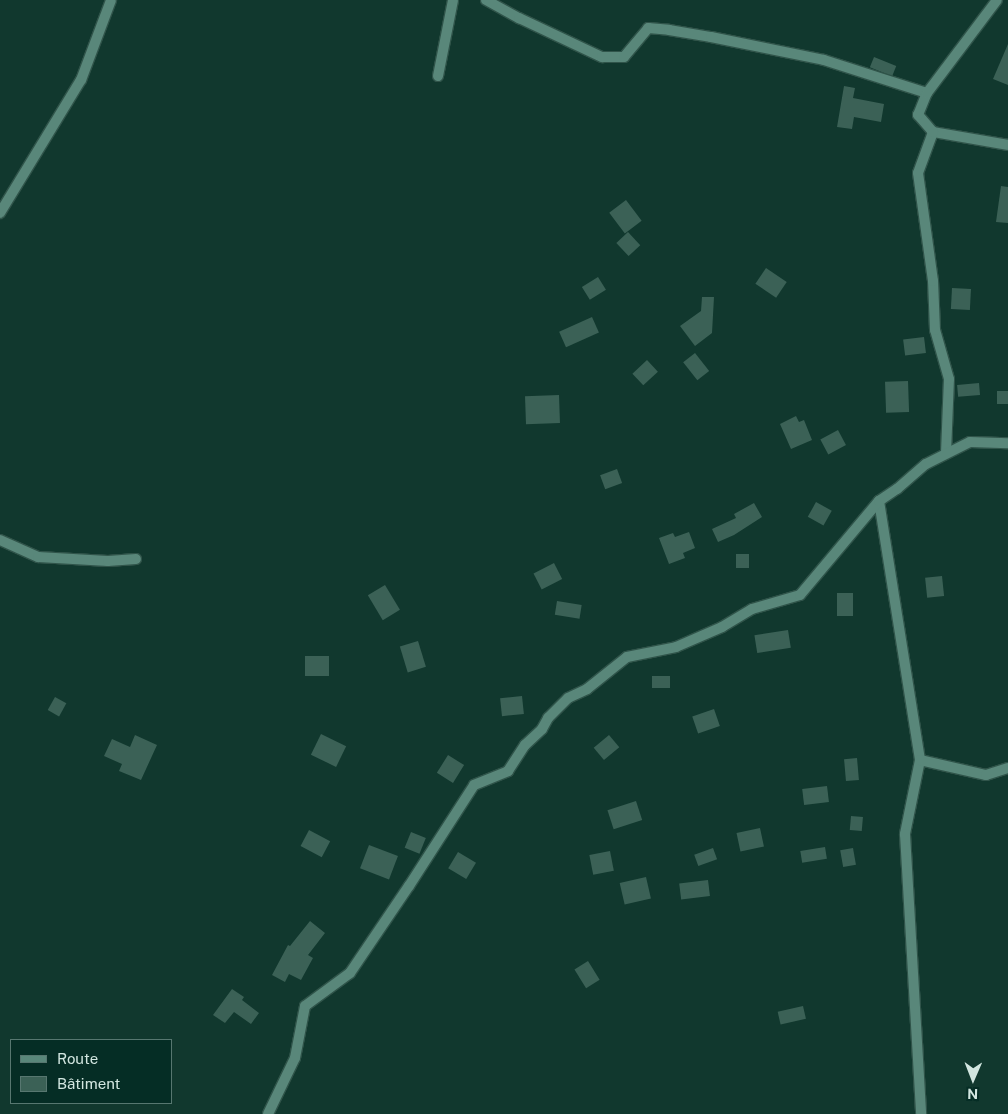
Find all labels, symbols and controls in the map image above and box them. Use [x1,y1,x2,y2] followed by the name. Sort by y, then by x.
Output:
[10,1039,172,1104] legend
[57,1050,98,1067] text: Route
[948,1054,998,1104] north arrow
[57,1075,120,1092] text: Bâtiment
[967,1086,978,1102] text: N

